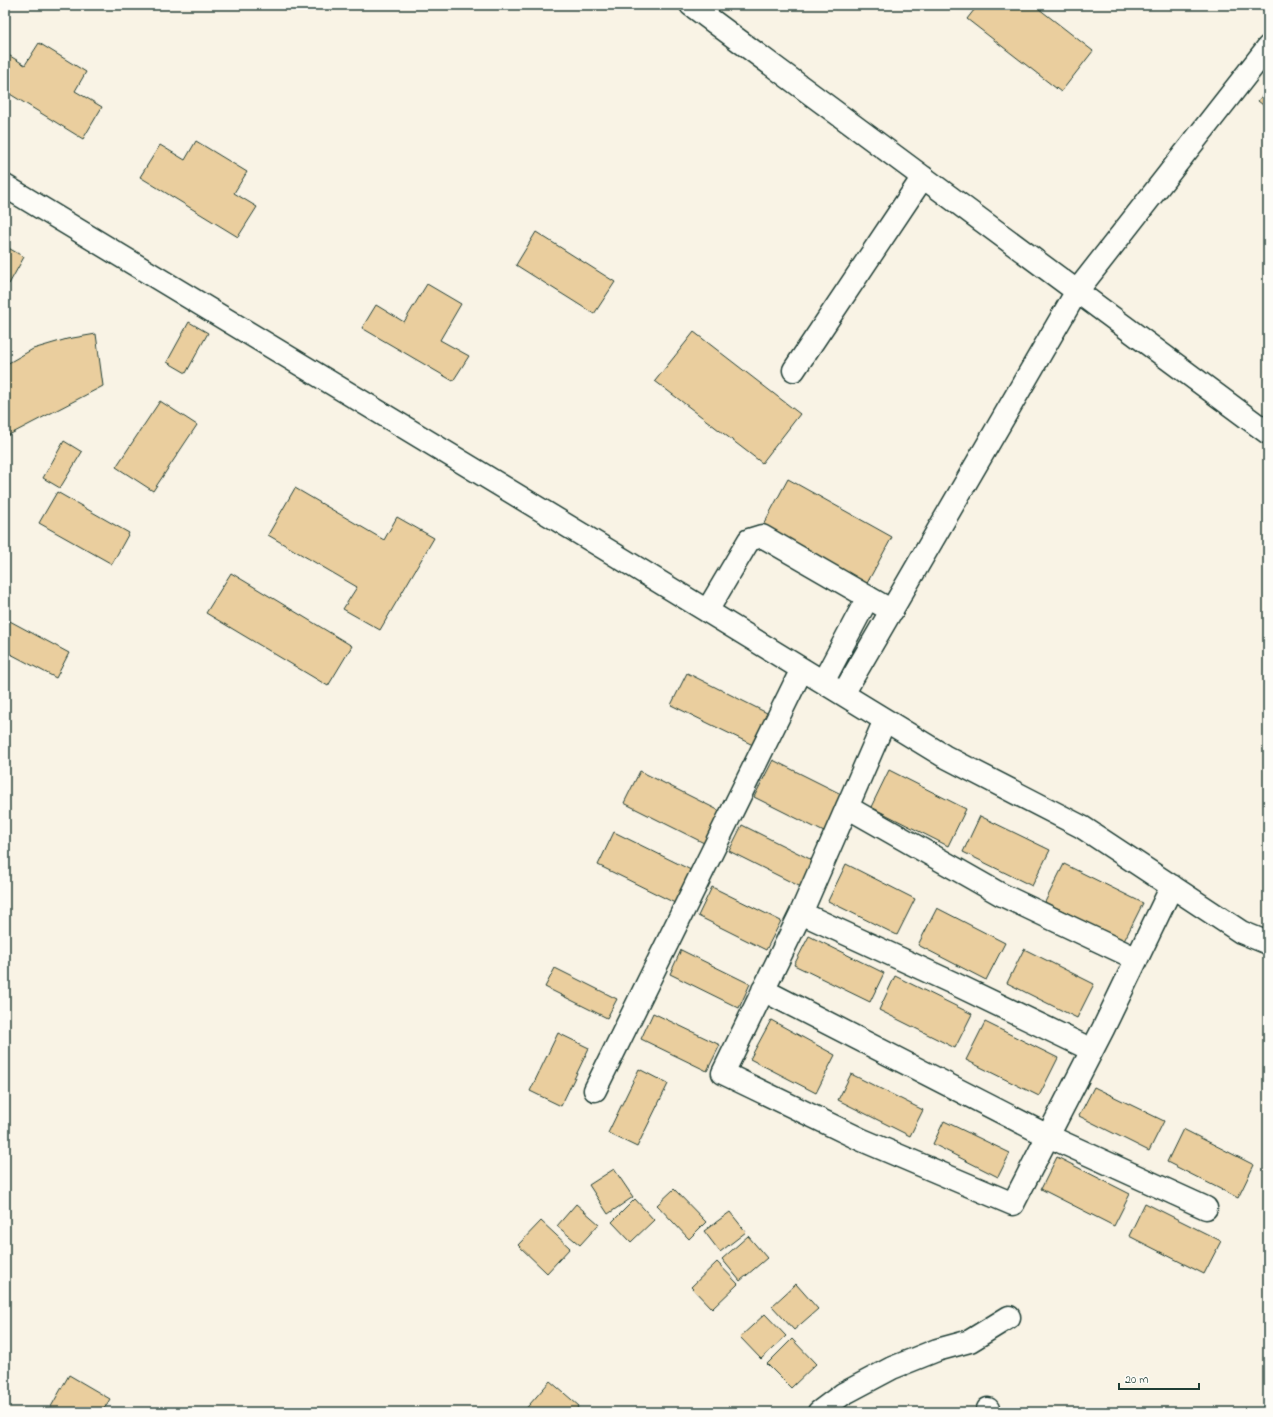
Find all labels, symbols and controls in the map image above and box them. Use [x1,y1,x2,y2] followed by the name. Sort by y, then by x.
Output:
[1119,1365,1199,1391] scale bar
[1125,1371,1148,1389] text: 20 m

